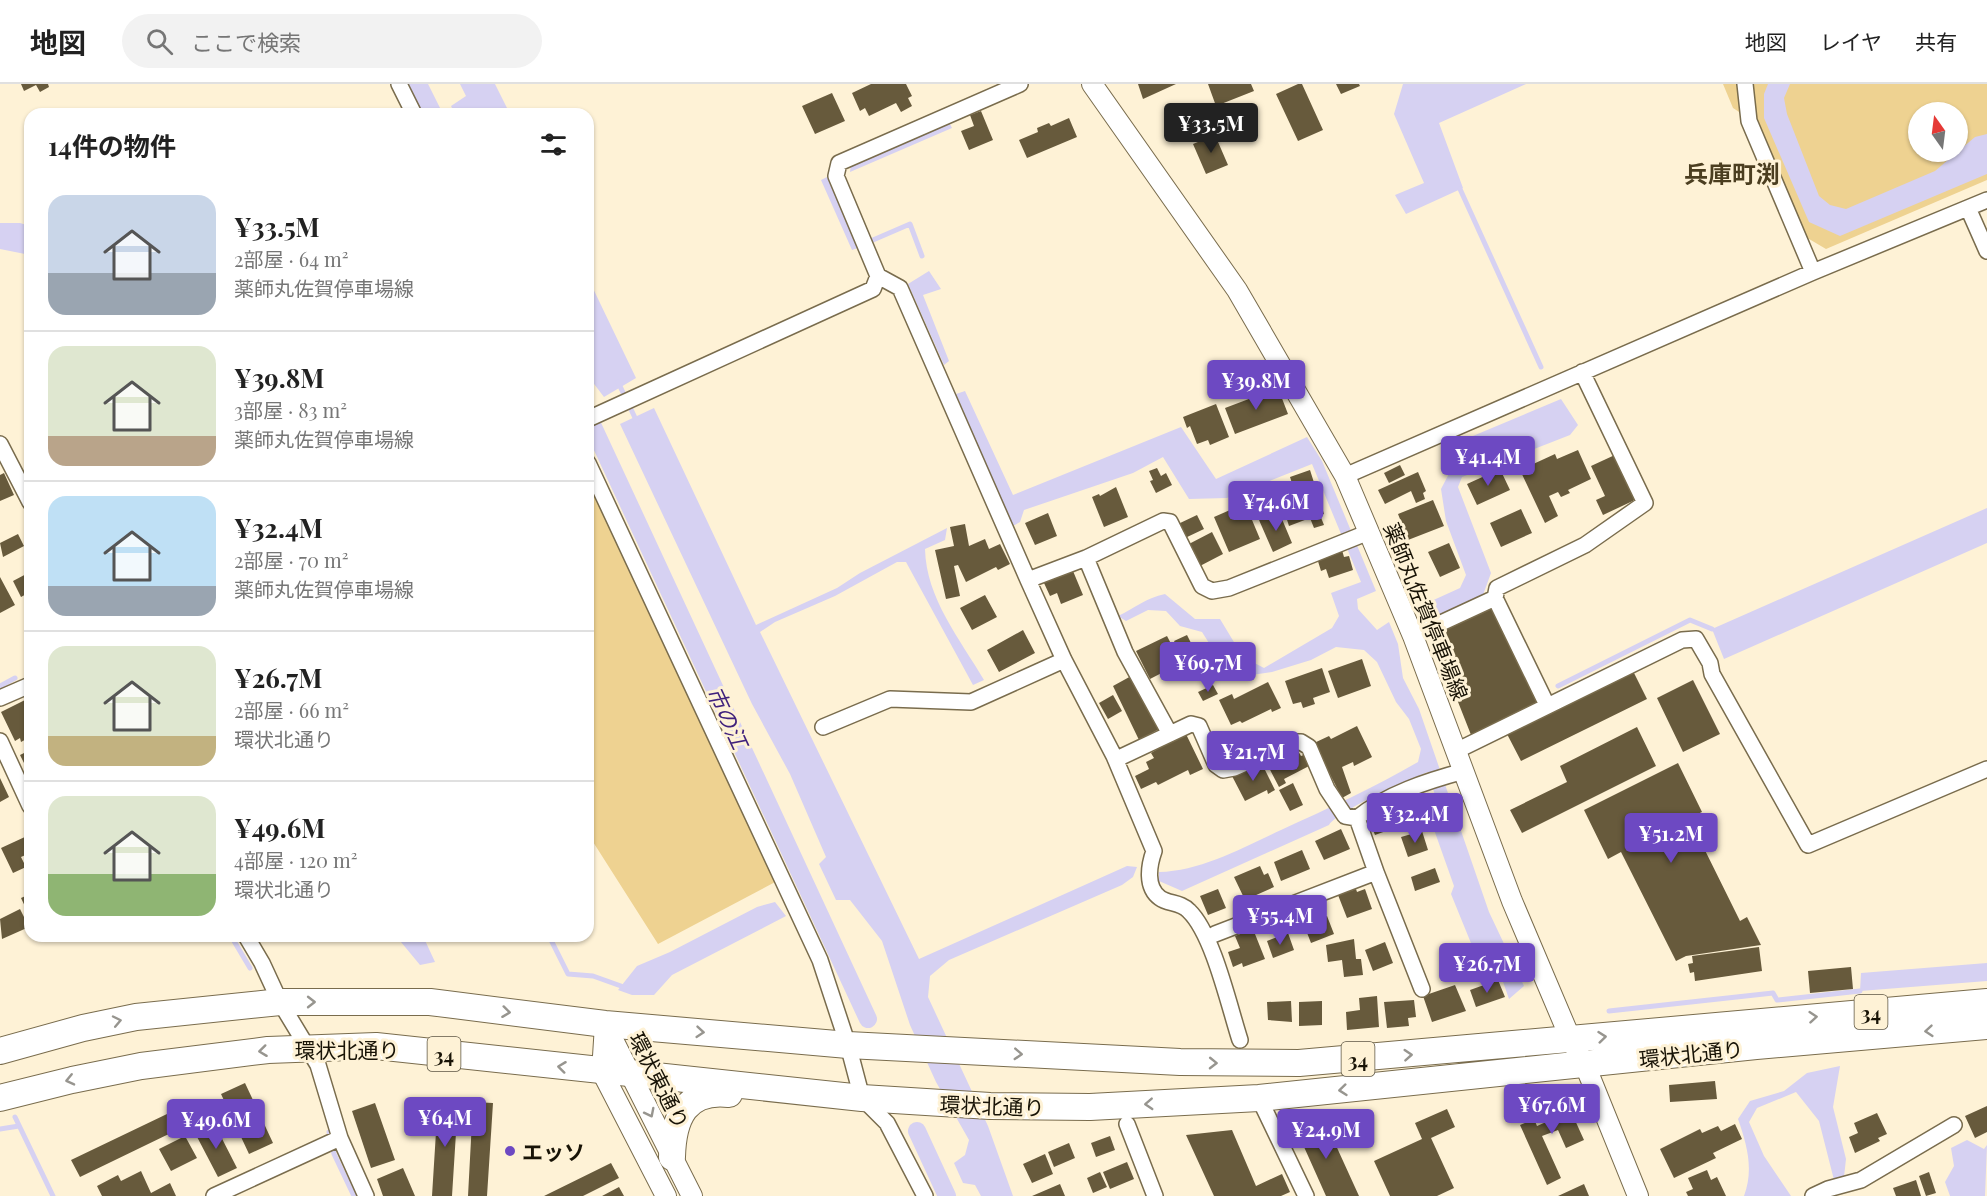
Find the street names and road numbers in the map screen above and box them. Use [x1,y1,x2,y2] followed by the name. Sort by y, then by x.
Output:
[1379,518,1475,704] street label: 薬師丸佐賀停車場線
[1854,995,1888,1029] road number: 34
[624,1027,696,1133] street label: 環状東通り
[1637,1034,1745,1072] street label: 環状北通り
[295,1035,400,1063] street label: 環状北通り
[428,1037,460,1071] road number: 34
[1342,1042,1374,1076] road number: 34
[939,1089,1045,1121] street label: 環状北通り

